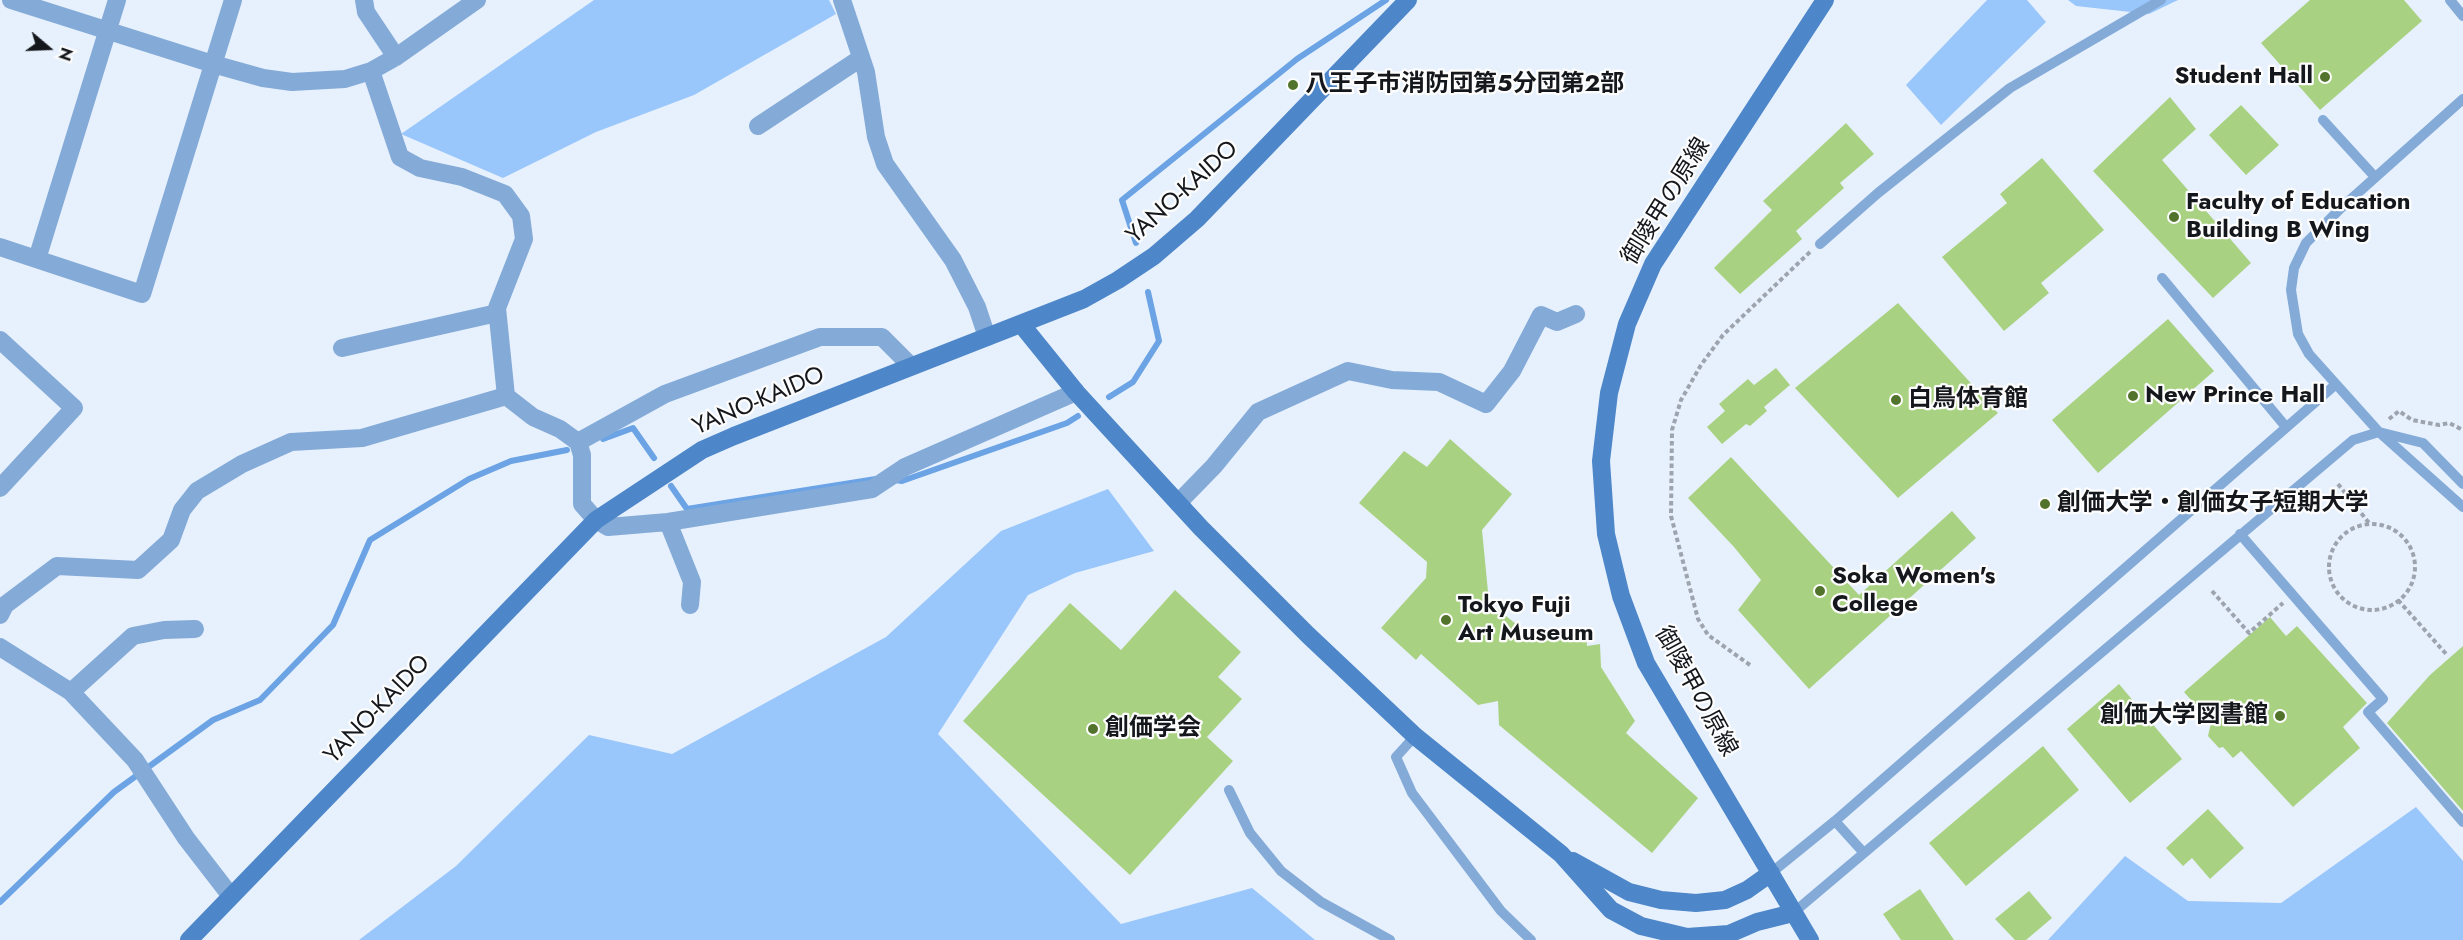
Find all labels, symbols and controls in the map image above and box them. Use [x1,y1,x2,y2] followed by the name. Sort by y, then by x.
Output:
[18,18,78,78] north arrow
[53,44,78,64] text: N
[2175,63,2313,91] place label: Student Hall
[2318,70,2332,84] marker: Student Hall
[1305,71,1624,99] place label: 八王子市消防団第5分団第2部
[1286,78,1300,92] marker: 八王子市消防団第5分団第2部
[1617,133,1717,271] street label: 御陵甲の原線
[1121,135,1245,251] street label: YANO-KAIDO
[2186,189,2411,245] place label: Faculty of Education Building B Wing
[2167,210,2181,224] marker: Faculty of Education Building B Wing
[689,361,829,443] street label: YANO-KAIDO
[2145,382,2325,410] place label: New Prince Hall
[1908,386,2028,414] place label: 白鳥体育館
[2126,389,2140,403] marker: New Prince Hall
[1889,393,1903,407] marker: 白鳥体育館
[2057,490,2369,518] place label: 創価大学・創価女子短期大学
[2038,497,2052,511] marker: 創価大学・創価女子短期大学
[1832,563,1995,619] place label: Soka Women's College
[1813,584,1827,598] marker: Soka Women's College
[1458,592,1594,648] place label: Tokyo Fuji Art Museum
[1439,613,1453,627] marker: Tokyo Fuji Art Museum
[1647,622,1743,762] street label: 御陵甲の原線
[319,650,437,770] street label: YANO-KAIDO
[2100,702,2268,730] place label: 創価大学図書館
[2273,709,2287,723] marker: 創価大学図書館
[1105,715,1201,743] place label: 創価学会
[1086,722,1100,736] marker: 創価学会

